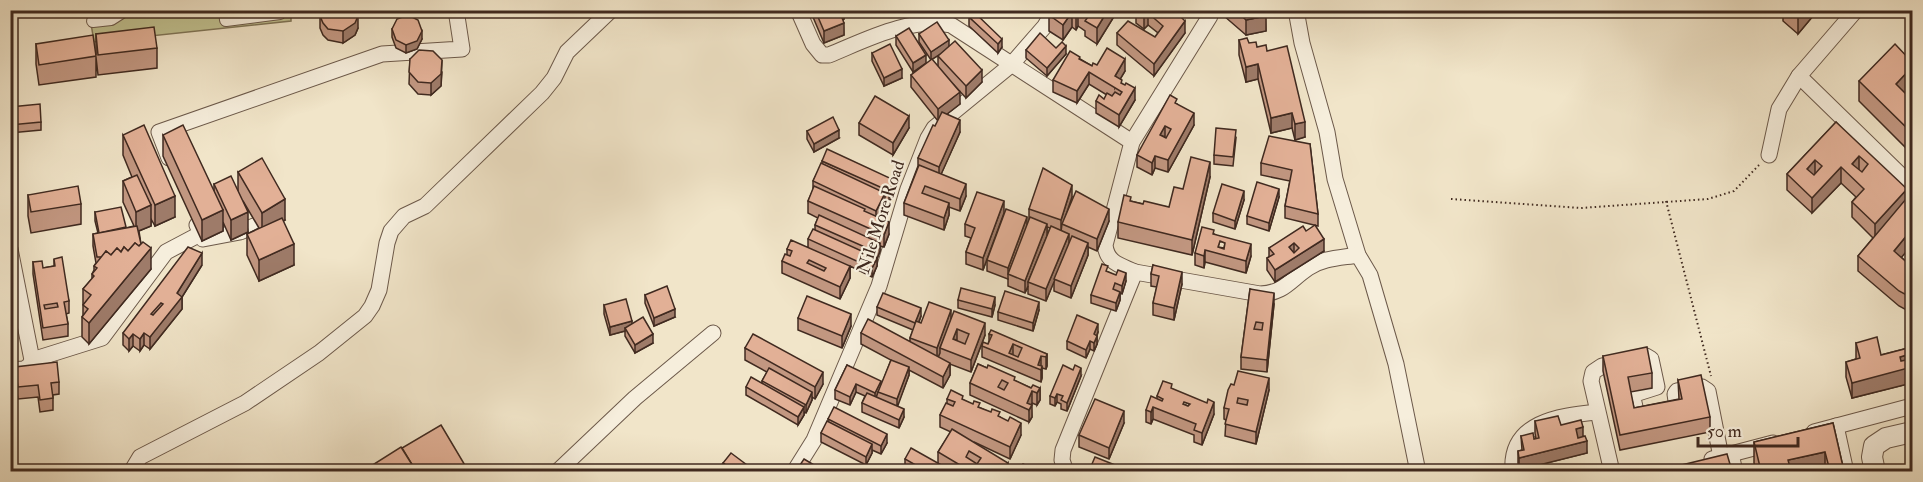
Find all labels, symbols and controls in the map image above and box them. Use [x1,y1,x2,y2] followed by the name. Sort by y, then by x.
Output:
[852,157,910,277] street label: Nile More Road
[1698,410,1798,448] scale bar
[1707,420,1742,443] text: 50 m

